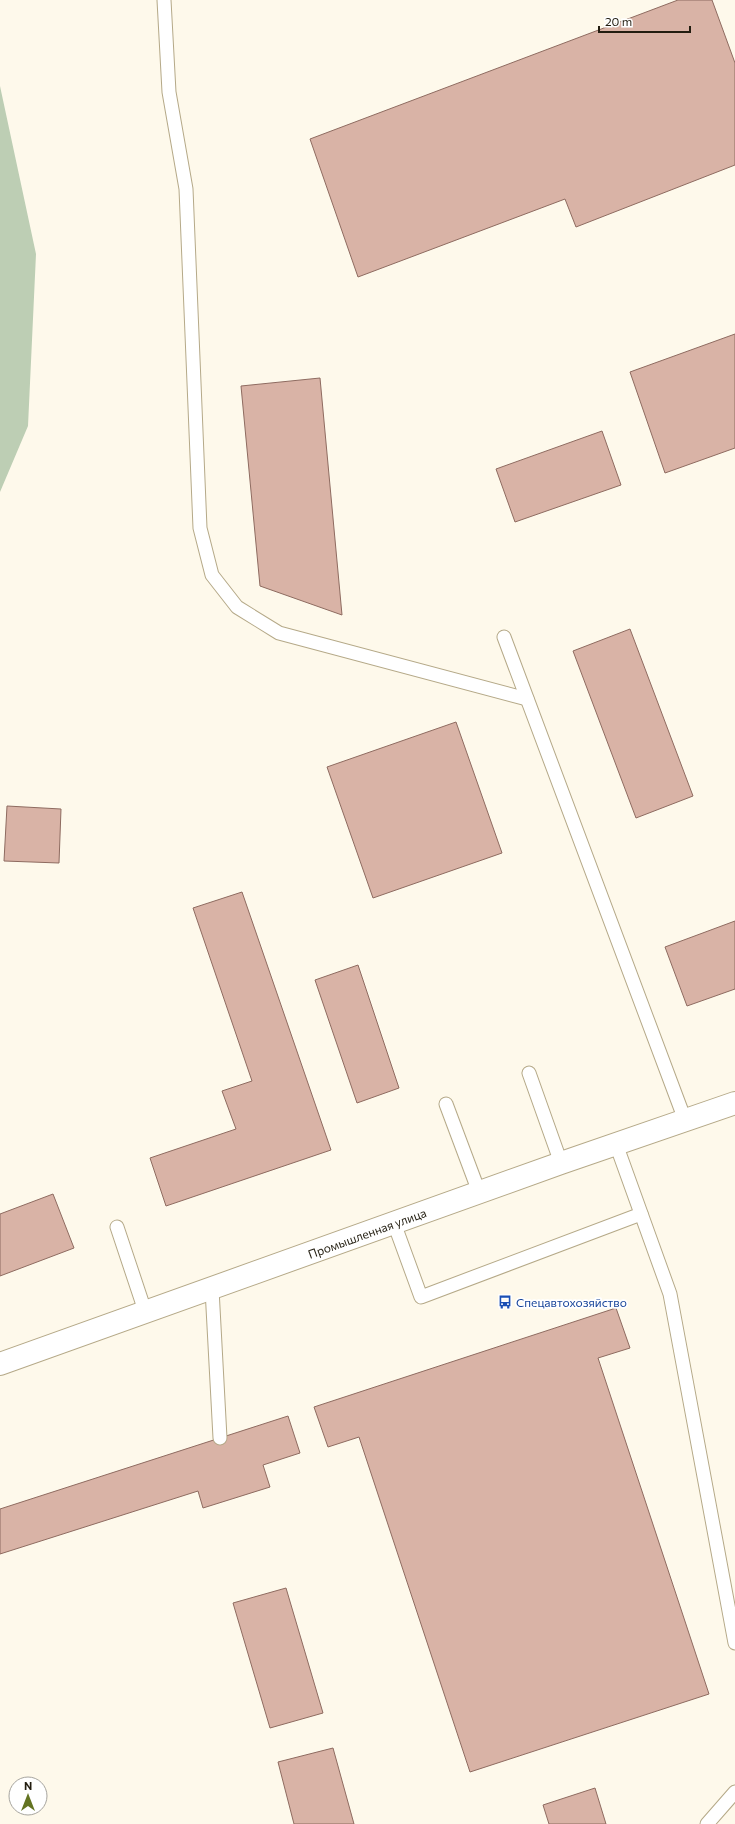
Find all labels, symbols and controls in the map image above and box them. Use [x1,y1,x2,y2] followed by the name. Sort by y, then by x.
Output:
[599,8,690,34] scale bar
[605,14,632,28] text: 20 m
[306,1205,428,1261] street label: Промышленная улица
[497,1294,513,1310] bus stop icon: Спецавтохозяйство
[516,1295,627,1309] place label: Спецавтохозяйство
[8,1776,48,1816] north arrow
[24,1779,32,1792] text: N

